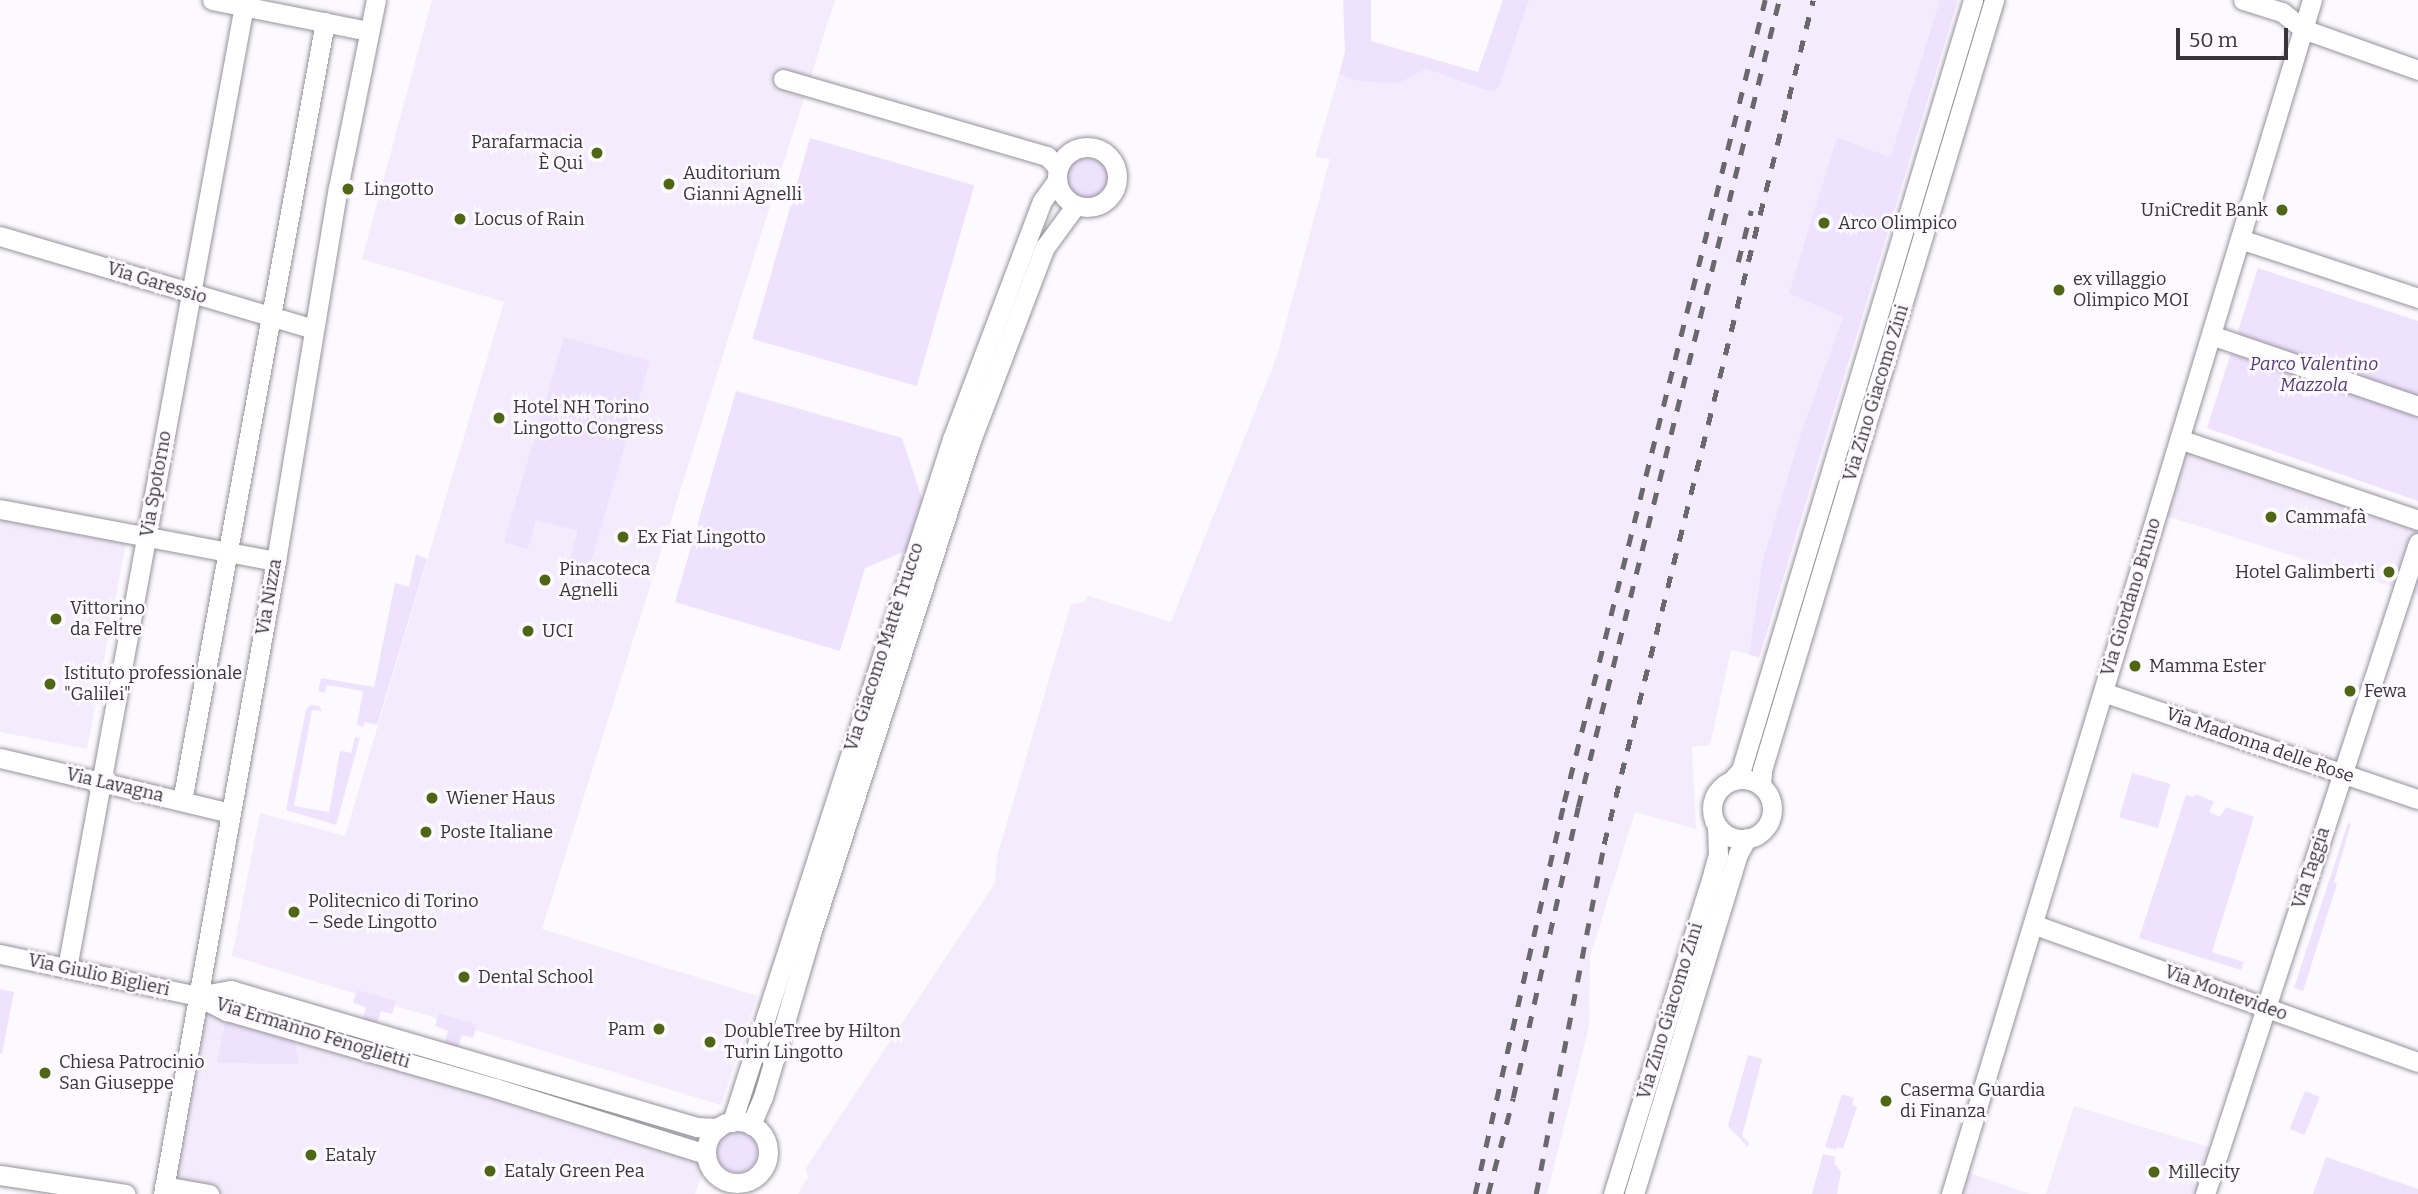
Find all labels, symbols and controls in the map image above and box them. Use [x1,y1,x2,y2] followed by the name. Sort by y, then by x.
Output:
[2180,14,2292,58] scale bar
[2189,27,2238,53] text: 50 m
[471,132,583,174] place label: Parafarmacia È Qui
[589,145,605,161] marker: Parafarmacia È Qui
[683,163,802,206] place label: Auditorium Gianni Agnelli
[661,176,677,192] marker: Auditorium Gianni Agnelli
[364,178,434,200] place label: Lingotto
[338,179,358,199] marker: Lingotto
[2141,199,2268,221] place label: UniCredit Bank
[2274,202,2290,218] marker: UniCredit Bank
[474,208,585,230] place label: Locus of Rain
[452,211,468,227] marker: Locus of Rain
[1838,212,1957,234] place label: Arco Olimpico
[1816,215,1832,231] marker: Arco Olimpico
[104,258,210,308] street label: Via Garessio
[2073,269,2189,312] place label: ex villaggio Olimpico MOI
[2051,282,2067,298] marker: ex villaggio Olimpico MOI
[1839,302,1913,484] street label: Via Zino Giacomo Zini
[2250,354,2378,396] park label: Parco Valentino Mazzola
[513,397,664,440] place label: Hotel NH Torino Lingotto Congress
[491,410,507,426] marker: Hotel NH Torino Lingotto Congress
[136,429,176,539] street label: Via Spotorno
[2285,506,2366,528] place label: Cammafà
[2263,509,2279,525] marker: Cammafà
[2097,515,2165,679] street label: Via Giordano Bruno
[637,526,766,548] place label: Ex Fiat Lingotto
[615,529,631,545] marker: Ex Fiat Lingotto
[840,540,928,754] street label: Via Giacomo Mattè Trucco
[252,557,286,637] street label: Via Nizza
[559,559,650,602] place label: Pinacoteca Agnelli
[2235,561,2375,583] place label: Hotel Galimberti
[2381,564,2397,580] marker: Hotel Galimberti
[537,572,553,588] marker: Pinacoteca Agnelli
[70,598,145,640] place label: Vittorino da Feltre
[48,611,64,627] marker: Vittorino da Feltre
[542,620,573,642] place label: UCI
[520,623,536,639] marker: UCI
[2149,655,2266,677] place label: Mamma Ester
[2127,658,2143,674] marker: Mamma Ester
[64,663,242,706] place label: Istituto professionale "Galilei"
[42,676,58,692] marker: Istituto professionale "Galilei"
[2364,680,2407,702] place label: Fewa
[2342,683,2358,699] marker: Fewa
[2163,703,2357,787] street label: Via Madonna delle Rose
[64,763,166,807] street label: Via Lavagna
[446,787,555,809] place label: Wiener Haus
[424,790,440,806] marker: Wiener Haus
[440,821,553,843] place label: Poste Italiane
[418,824,434,840] marker: Poste Italiane
[2288,824,2334,912] street label: Via Taggia
[308,891,478,934] place label: Politecnico di Torino – Sede Lingotto
[286,904,302,920] marker: Politecnico di Torino – Sede Lingotto
[1633,920,1707,1102] street label: Via Zino Giacomo Zini
[26,949,172,1001] street label: Via Giulio Biglieri
[2162,961,2290,1025] street label: Via Montevideo
[478,966,594,988] place label: Dental School
[456,969,472,985] marker: Dental School
[213,993,413,1073] street label: Via Ermanno Fenoglietti
[608,1018,645,1040] place label: Pam
[651,1021,667,1037] marker: Pam
[724,1021,901,1064] place label: DoubleTree by Hilton Turin Lingotto
[702,1034,718,1050] marker: DoubleTree by Hilton Turin Lingotto
[59,1052,205,1094] place label: Chiesa Patrocinio San Giuseppe
[37,1065,53,1081] marker: Chiesa Patrocinio San Giuseppe
[1900,1080,2045,1122] place label: Caserma Guardia di Finanza
[1878,1093,1894,1109] marker: Caserma Guardia di Finanza
[325,1144,376,1166] place label: Eataly
[303,1147,319,1163] marker: Eataly
[504,1160,645,1182] place label: Eataly Green Pea
[2168,1161,2240,1183] place label: Millecity
[482,1163,498,1179] marker: Eataly Green Pea
[2146,1164,2162,1180] marker: Millecity

